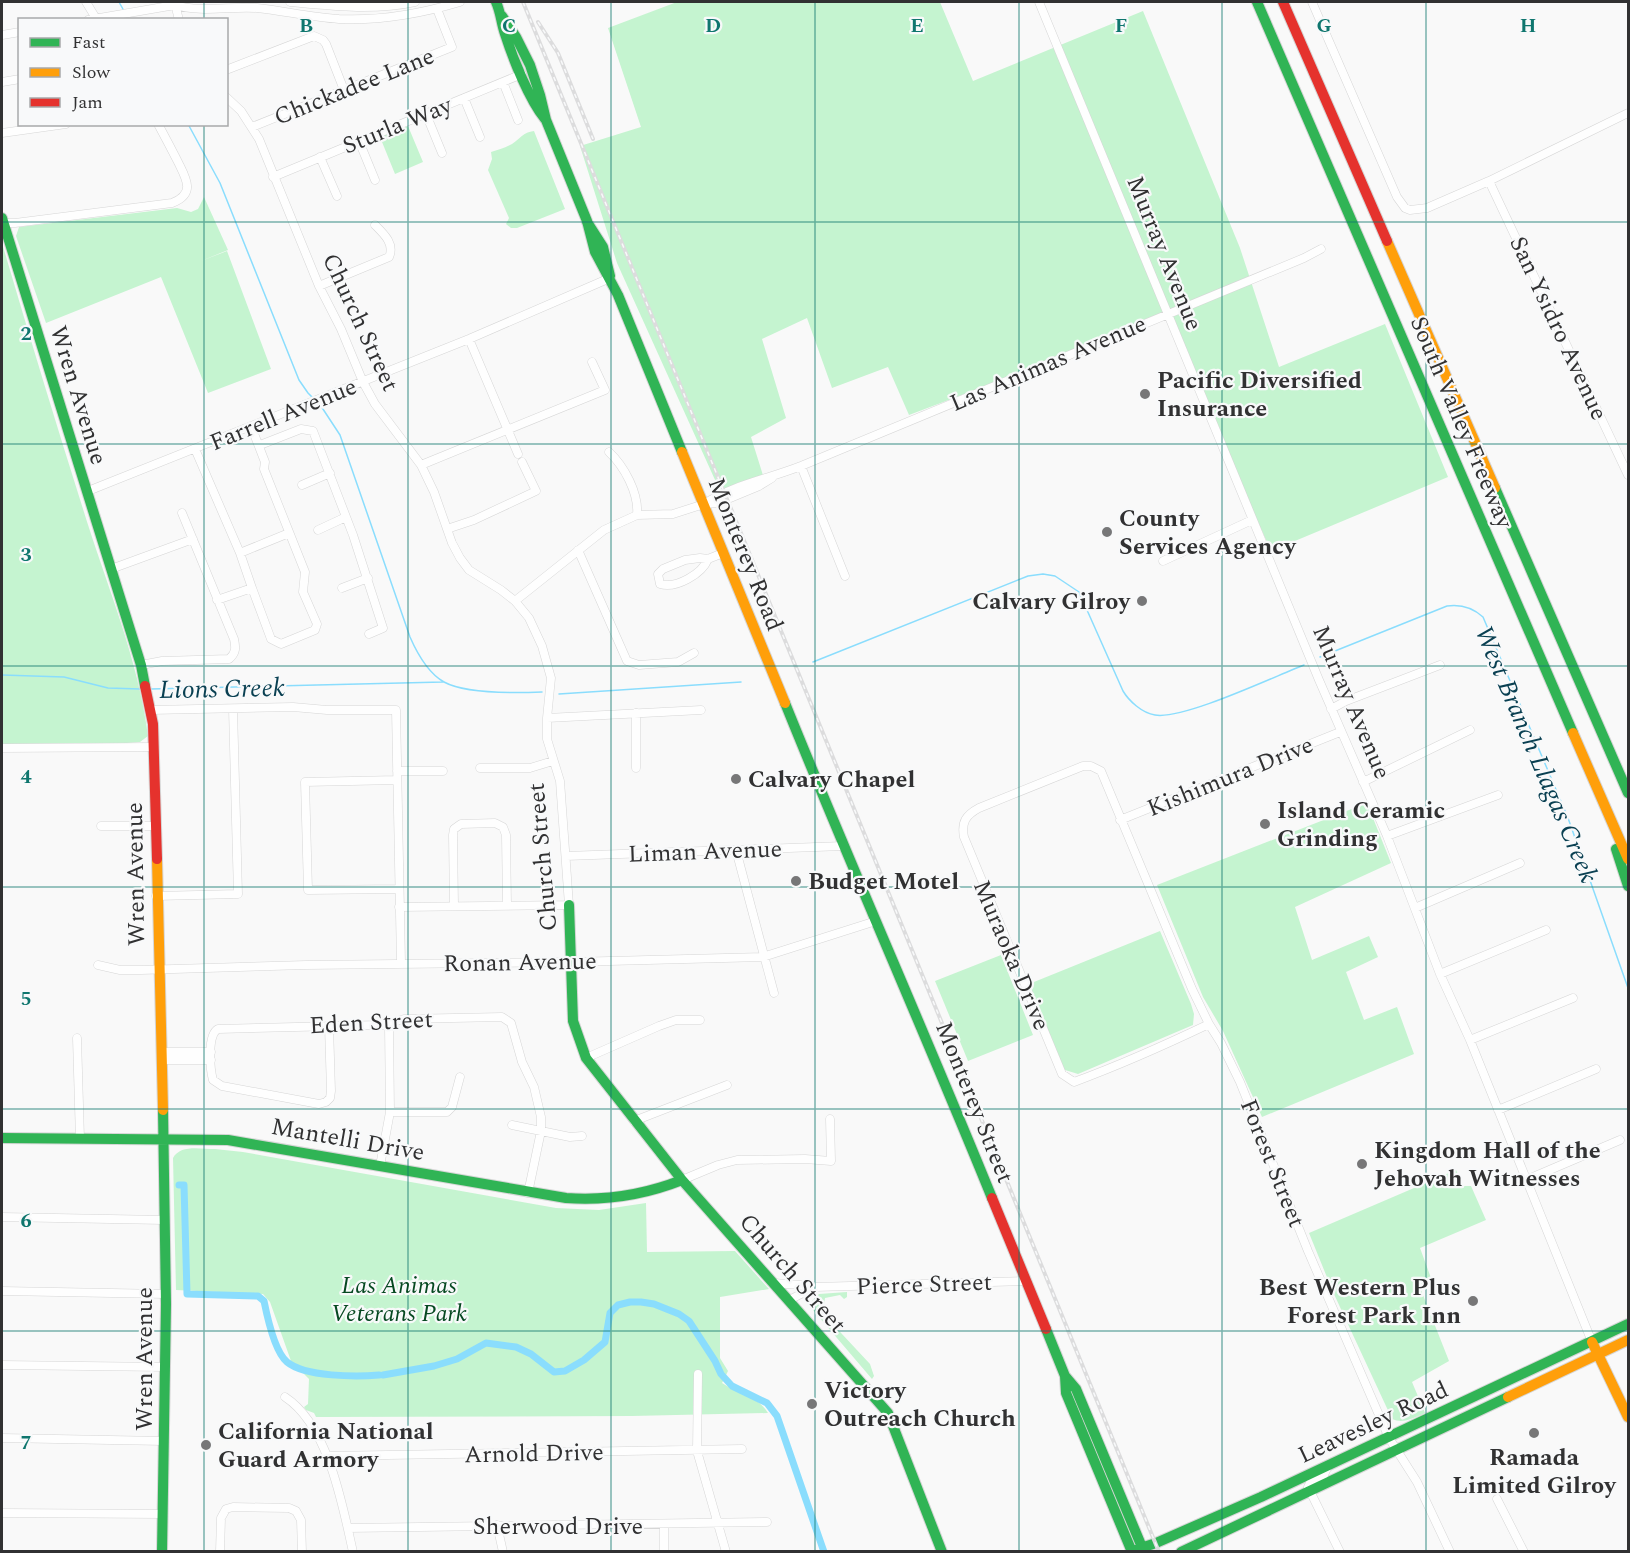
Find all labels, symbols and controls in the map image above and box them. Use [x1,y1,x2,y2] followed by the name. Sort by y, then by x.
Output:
[299,11,313,41] text: B
[502,11,516,41] text: C
[705,11,721,41] text: D
[910,11,924,41] text: E
[1115,11,1127,41] text: F
[1316,11,1332,41] text: G
[1520,11,1536,41] text: H
[18,18,228,126] legend
[72,29,105,56] text: Fast
[269,38,440,135] street label: Chickadee Lane
[72,59,111,86] text: Slow
[337,87,459,164] street label: Sturla Way
[72,89,103,116] text: Jam
[1117,171,1212,336] street label: Murray Avenue
[1500,230,1617,426] street label: San Ysidro Avenue
[312,247,408,397] street label: Church Street
[944,306,1152,422] street label: Las Animas Avenue
[1400,311,1523,535] street label: South Valley Freeway
[20,319,32,349] text: 2
[40,321,116,469] street label: Wren Avenue
[1157,363,1362,427] place label: Pacific Diversified Insurance
[204,369,362,461] street label: Farrell Avenue
[1138,387,1152,401] marker: Pacific Diversified Insurance
[698,472,792,637] street label: Monterey Road
[1119,501,1297,565] place label: County Services Agency
[1100,525,1114,539] marker: County Services Agency
[20,540,32,570] text: 3
[972,584,1132,620] place label: Calvary Gilroy
[1135,594,1149,608] marker: Calvary Gilroy
[1464,619,1609,889] water label: West Branch Llagas Creek
[1302,620,1400,785] street label: Murray Avenue
[159,668,285,710] water label: Lions Creek
[1142,727,1319,827] street label: Kishimura Drive
[20,762,32,792] text: 4
[748,762,915,798] place label: Calvary Chapel
[729,772,743,786] marker: Calvary Chapel
[519,781,567,933] street label: Church Street
[1277,793,1445,857] place label: Island Ceramic Grinding
[117,802,155,946] street label: Wren Avenue
[1258,817,1272,831] marker: Island Ceramic Grinding
[627,831,783,873] street label: Liman Avenue
[808,864,959,900] place label: Budget Motel
[789,874,803,888] marker: Budget Motel
[963,874,1059,1036] street label: Muraoka Drive
[443,944,597,982] street label: Ronan Avenue
[20,984,32,1014] text: 5
[308,1002,434,1044] street label: Eden Street
[925,1016,1023,1189] street label: Monterey Street
[1230,1094,1314,1233] street label: Forest Street
[268,1109,427,1171] street label: Mantelli Drive
[1374,1133,1601,1197] place label: Kingdom Hall of the Jehovah Witnesses
[1355,1157,1369,1171] marker: Kingdom Hall of the Jehovah Witnesses
[20,1206,32,1236] text: 6
[730,1206,855,1342] street label: Church Street
[855,1265,993,1305] street label: Pierce Street
[331,1268,467,1332] park label: Las Animas Veterans Park
[1259,1270,1461,1334] place label: Best Western Plus Forest Park Inn
[127,1287,163,1431] street label: Wren Avenue
[1466,1294,1480,1308] marker: Best Western Plus Forest Park Inn
[1292,1372,1455,1474] street label: Leavesley Road
[824,1373,1016,1437] place label: Victory Outreach Church
[805,1397,819,1411] marker: Victory Outreach Church
[218,1414,434,1478] place label: California National Guard Armory
[1527,1426,1541,1440] marker: Ramada Limited Gilroy
[20,1428,32,1458] text: 7
[464,1435,604,1473] street label: Arnold Drive
[199,1438,213,1452] marker: California National Guard Armory
[1452,1440,1617,1504] place label: Ramada Limited Gilroy
[473,1509,643,1545] street label: Sherwood Drive

